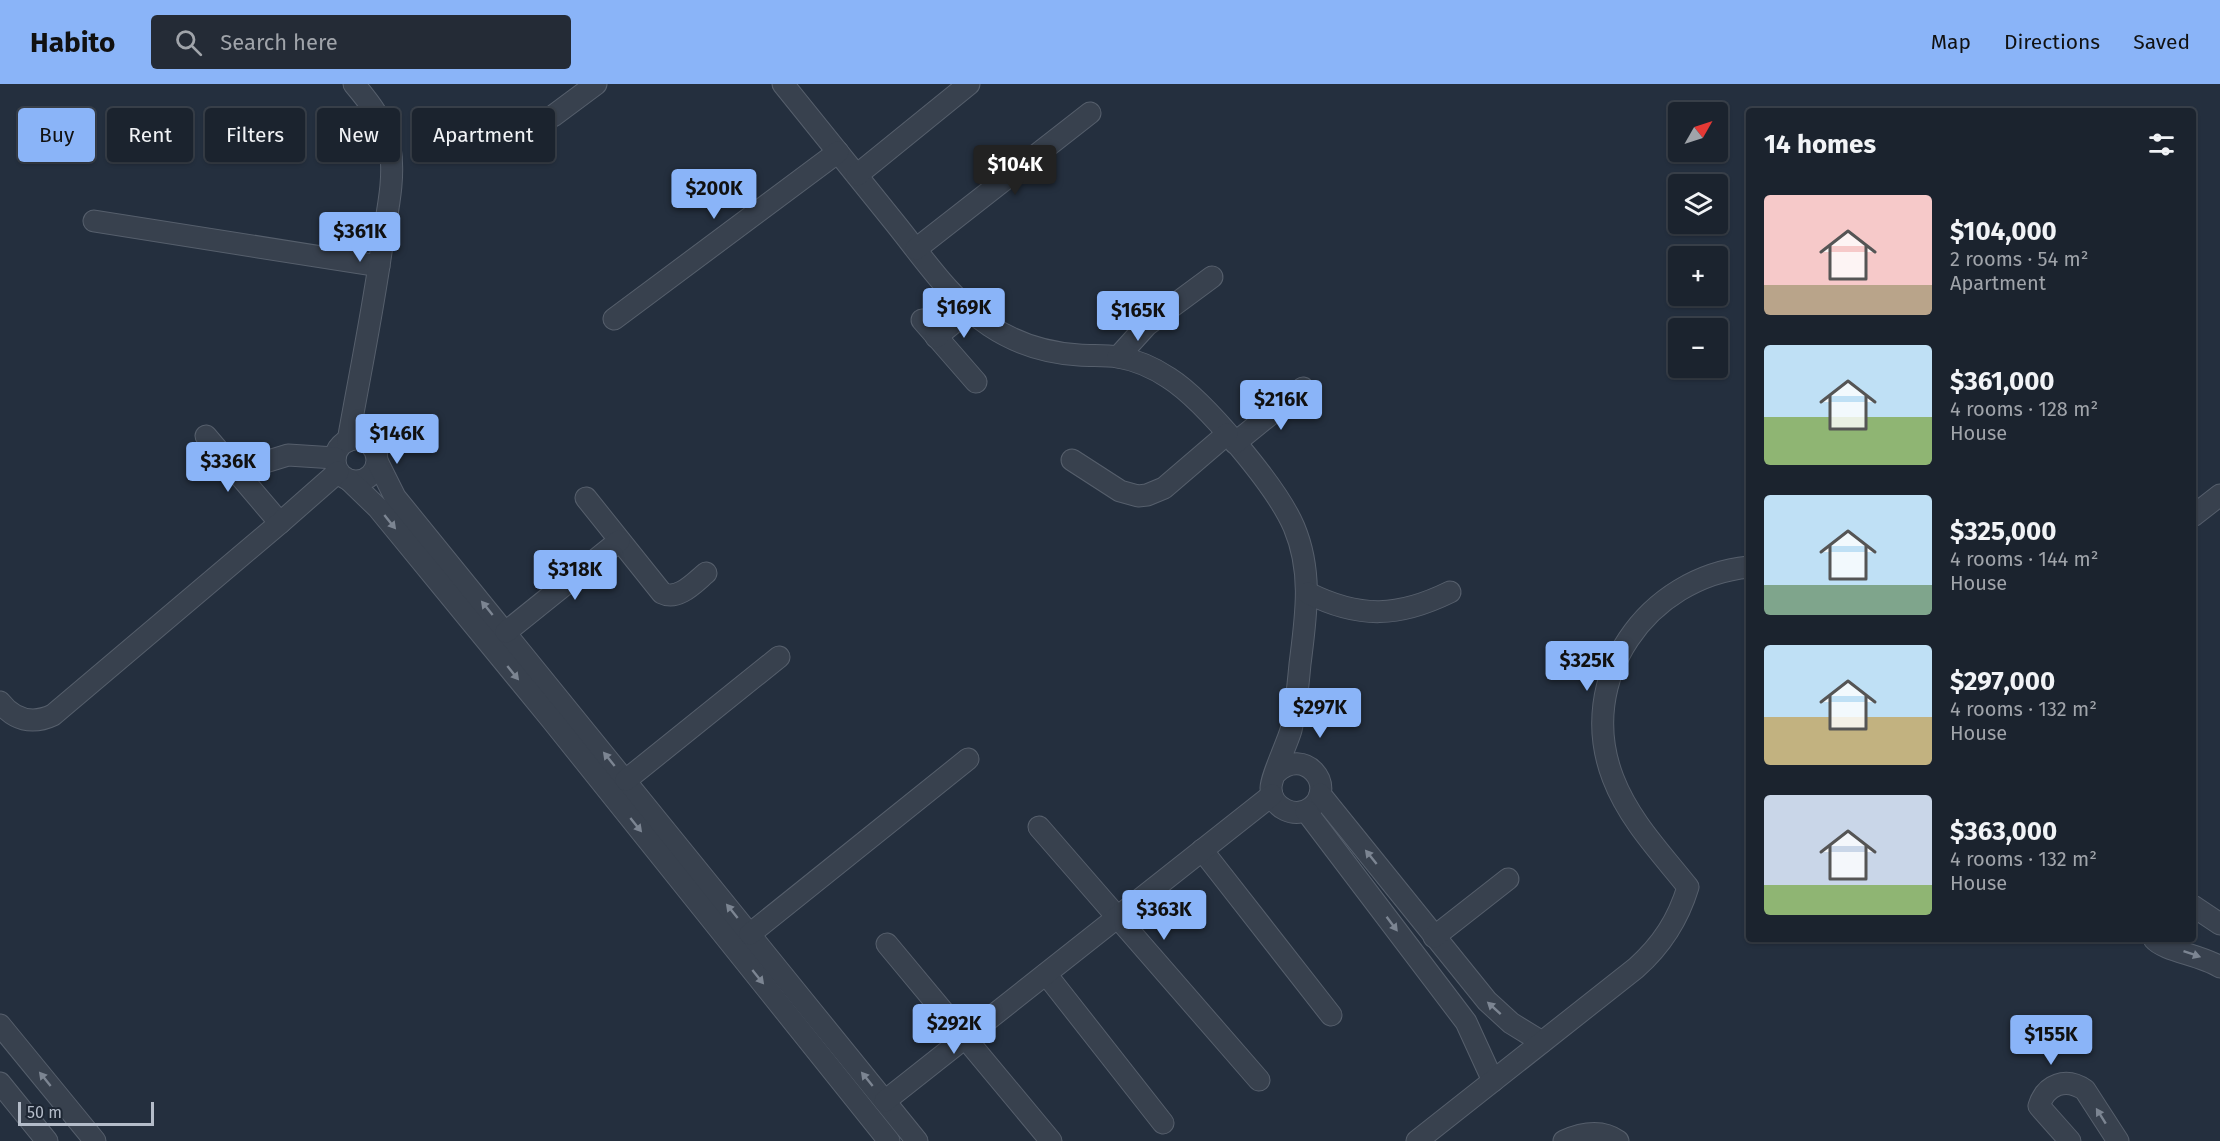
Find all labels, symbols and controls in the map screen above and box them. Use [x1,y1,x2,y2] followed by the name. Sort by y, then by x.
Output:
[151,15,571,69] search box
[30,26,115,59] text: Habito
[172,26,205,59] icon: search
[220,29,338,56] text: Search here
[1931,29,1971,55] text: Map
[2004,29,2100,55] text: Directions
[2133,29,2190,55] text: Saved
[1668,102,1728,162] north arrow
[1668,102,1728,378] map controls
[18,108,95,162] chip: Buy
[107,108,193,162] chip: Rent
[205,108,305,162] chip: Filters
[317,108,400,162] chip: New
[412,108,555,162] chip: Apartment
[2145,128,2178,161] icon: filters
[1764,129,1876,160] text: 14 homes
[973,145,1057,196] pin: $104K
[987,152,1043,176] text: $104K
[672,169,756,220] pin: $200K
[1668,174,1728,234] button: layers
[685,176,743,200] text: $200K
[318,212,402,263] pin: $361K
[1950,216,2057,247] text: $104,000
[333,219,387,243] text: $361K
[1812,219,1884,291] icon: home
[1668,246,1728,306] button: +
[1950,247,2089,271] text: 2 rooms · 54 m²
[1950,271,2046,295] text: Apartment
[922,288,1006,339] pin: $169K
[1096,291,1180,342] pin: $165K
[937,295,991,319] text: $169K
[1111,298,1165,322] text: $165K
[1668,318,1728,378] button: −
[1950,366,2055,397] text: $361,000
[1812,369,1884,441] icon: home
[1239,380,1323,431] pin: $216K
[1254,387,1308,411] text: $216K
[1950,397,2098,421] text: 4 rooms · 128 m²
[355,414,439,465] pin: $146K
[370,421,424,445] text: $146K
[1950,421,2007,445] text: House
[186,442,270,493] pin: $336K
[200,449,256,473] text: $336K
[383,514,396,529] one-way arrow
[1950,516,2056,547] text: $325,000
[1812,519,1884,591] icon: home
[1950,547,2099,571] text: 4 rooms · 144 m²
[533,550,617,601] pin: $318K
[548,557,602,581] text: $318K
[1950,571,2007,595] text: House
[480,600,493,616] one-way arrow
[1545,641,1629,692] pin: $325K
[1560,648,1614,672] text: $325K
[507,665,520,681] one-way arrow
[1950,666,2055,697] text: $297,000
[1812,669,1884,741] icon: home
[1278,688,1362,739] pin: $297K
[1293,695,1347,719] text: $297K
[1950,697,2097,721] text: 4 rooms · 132 m²
[1950,721,2007,745] text: House
[604,752,616,767] one-way arrow
[1950,816,2057,847] text: $363,000
[629,817,641,832] one-way arrow
[1812,819,1884,891] icon: home
[1950,847,2097,871] text: 4 rooms · 132 m²
[1365,850,1377,865] one-way arrow
[1950,871,2007,895] text: House
[1122,890,1206,941] pin: $363K
[1136,897,1192,921] text: $363K
[725,903,738,919] one-way arrow
[1386,916,1399,932] one-way arrow
[2183,950,2201,960] one-way arrow
[751,969,764,985] one-way arrow
[1487,1002,1502,1015] one-way arrow
[912,1004,996,1055] pin: $292K
[927,1011,981,1035] text: $292K
[2009,1015,2093,1066] pin: $155K
[2024,1022,2078,1046] text: $155K
[861,1071,874,1087] one-way arrow
[39,1072,52,1087] one-way arrow
[18,1099,154,1126] scale bar
[27,1103,62,1122] text: 50 m
[2096,1108,2107,1124] one-way arrow

